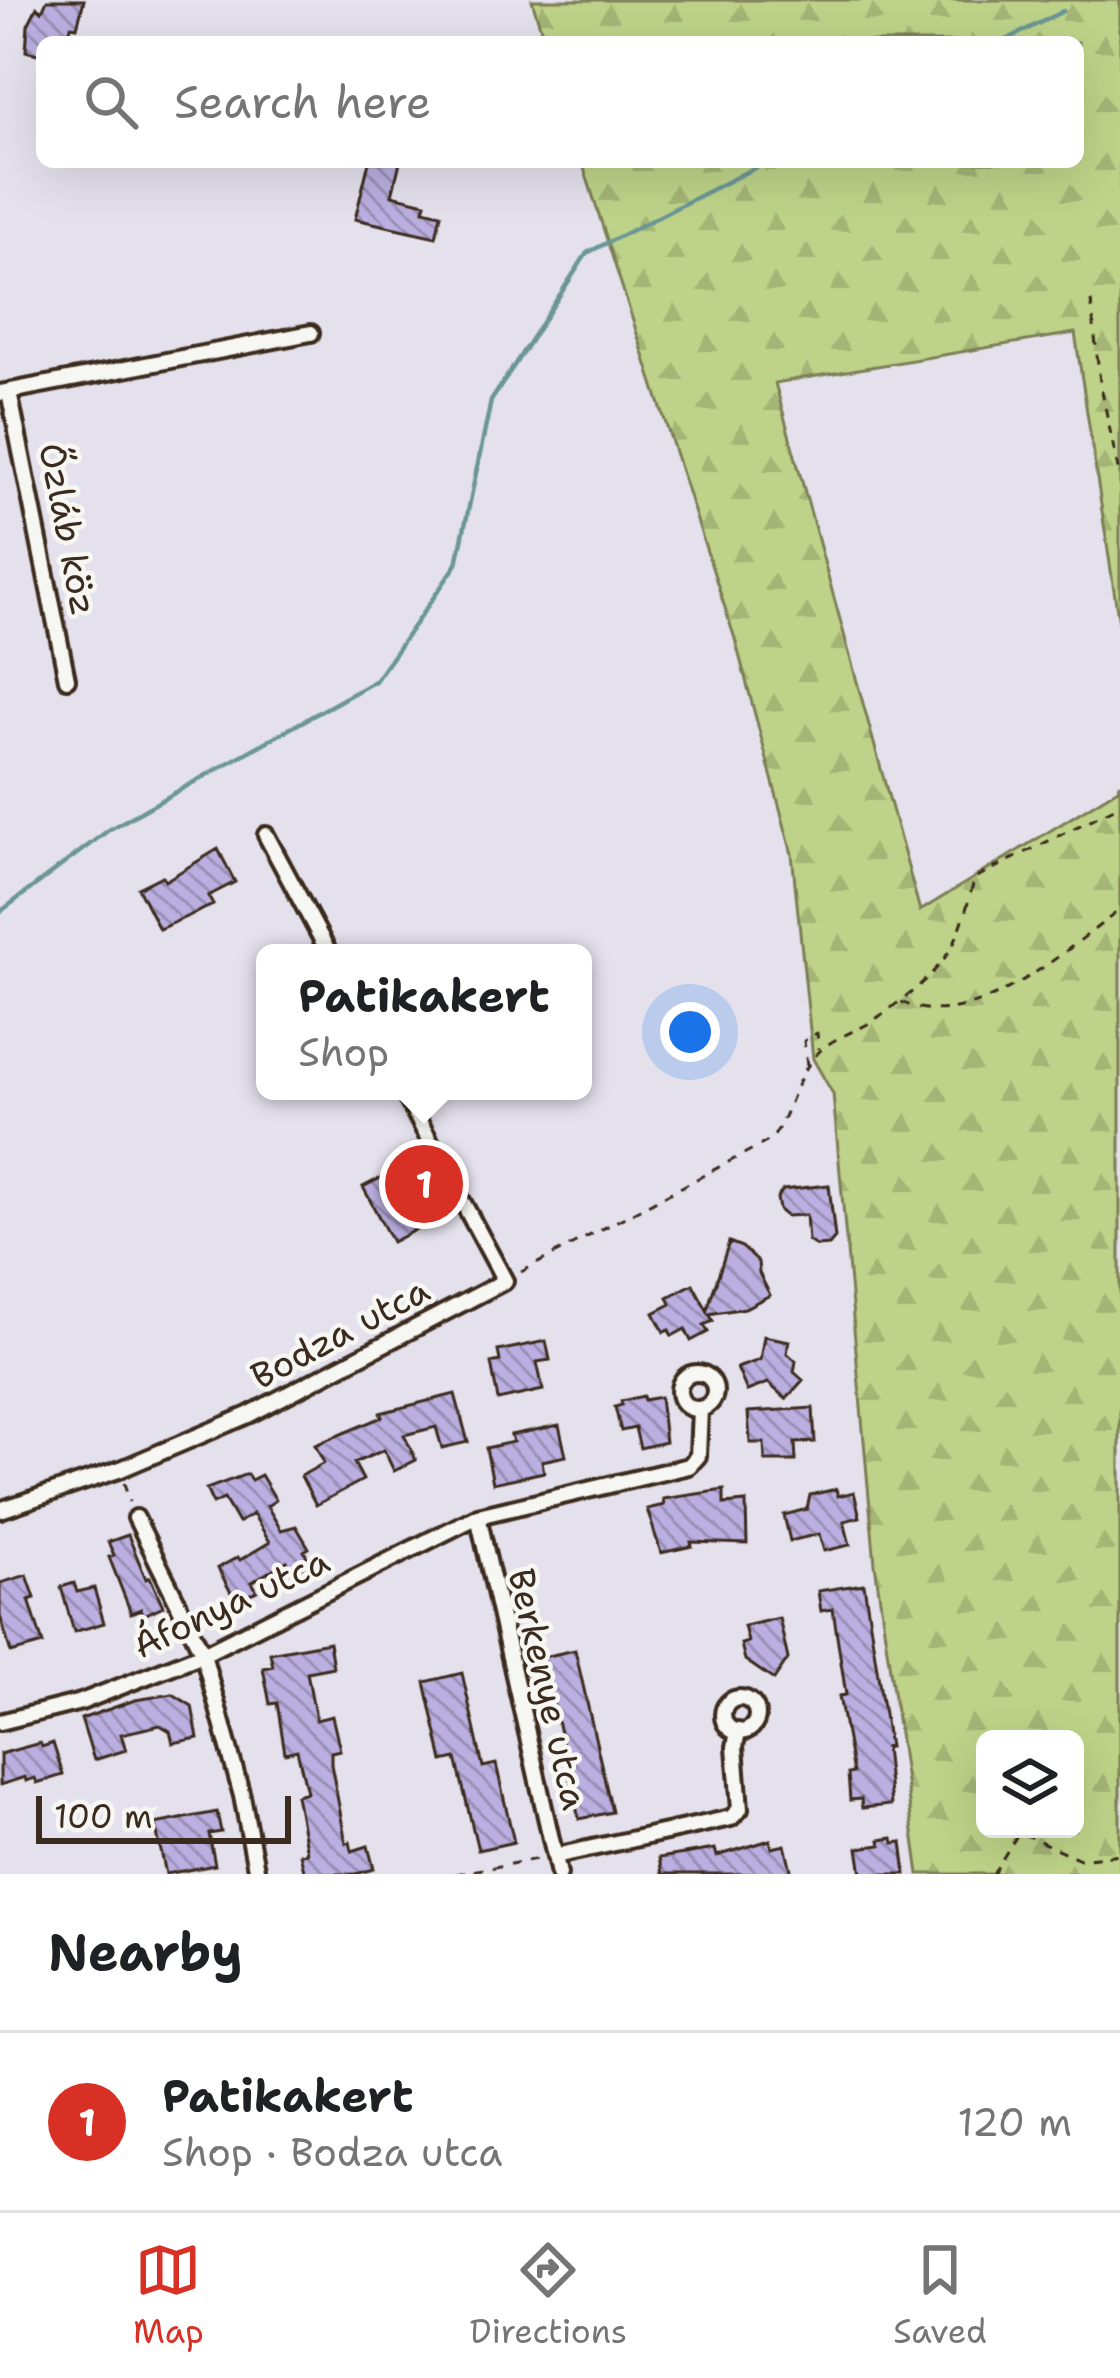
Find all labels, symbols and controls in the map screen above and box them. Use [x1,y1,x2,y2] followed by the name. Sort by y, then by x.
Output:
[36,36,1084,168] search box
[78,69,144,135] icon: search
[174,72,431,132] text: Search here
[27,439,109,619] street label: Őzláb köz
[256,944,592,1100] popup
[298,966,550,1026] text: Patikakert
[660,1002,720,1062] your location
[298,1026,389,1078] text: Shop
[385,1139,463,1229] pin: 1
[242,1265,438,1401] street label: Bodza utca
[125,1536,337,1670] street label: Áfonya utca
[496,1564,600,1814] street label: Berkenye utca
[976,1730,1084,1838] map controls
[976,1730,1084,1838] button: layers
[36,1790,291,1843] scale bar
[54,1794,153,1839] text: 100 m
[48,1918,243,1986] text: Nearby
[162,2066,413,2126] text: Patikakert
[78,2096,96,2148] text: 1
[957,2096,1072,2148] text: 120 m
[162,2126,503,2178] text: Shop · Bodza utca
[133,2237,204,2354] tab: Map
[470,2237,627,2354] tab: Directions
[893,2237,987,2354] tab: Saved

